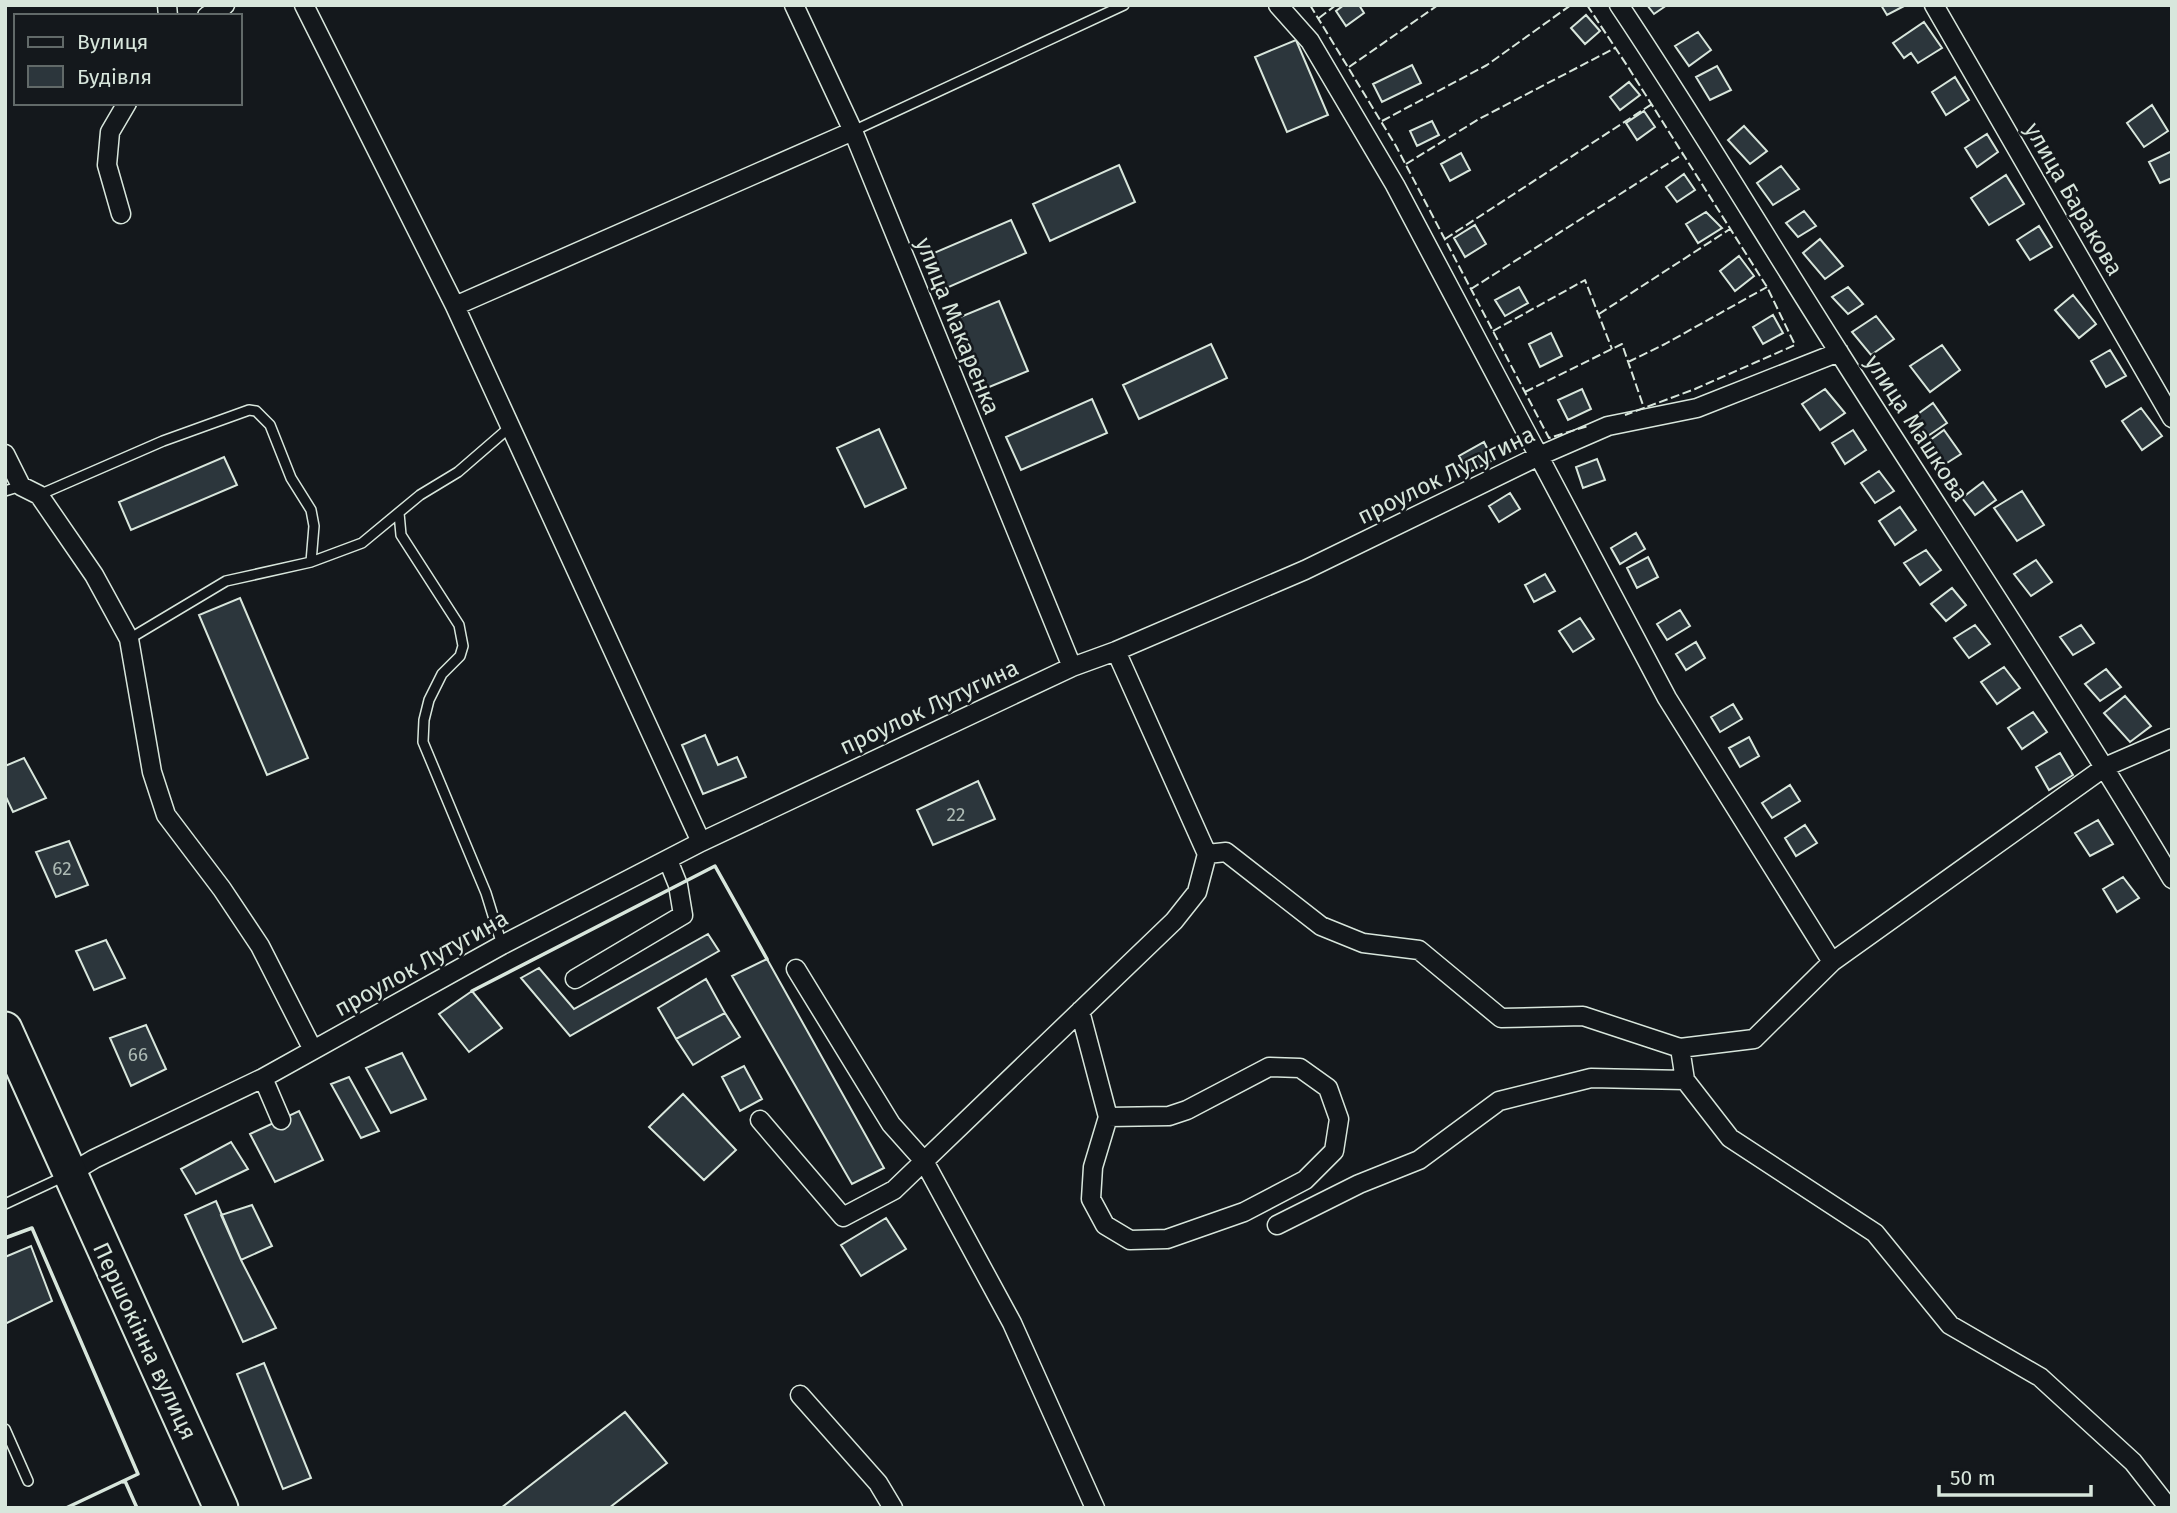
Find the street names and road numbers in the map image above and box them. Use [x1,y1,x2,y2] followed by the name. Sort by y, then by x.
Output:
[2019,117,2129,281] street label: улица Баракова
[910,233,1006,419] street label: улица Макаренка
[1859,349,1975,507] street label: улица Машкова
[1353,420,1539,530] street label: проулок Лутугина
[835,653,1023,761] street label: проулок Лутугина
[329,904,513,1022] street label: проулок Лутугина
[87,1238,203,1444] street label: Першокінна вулиця

